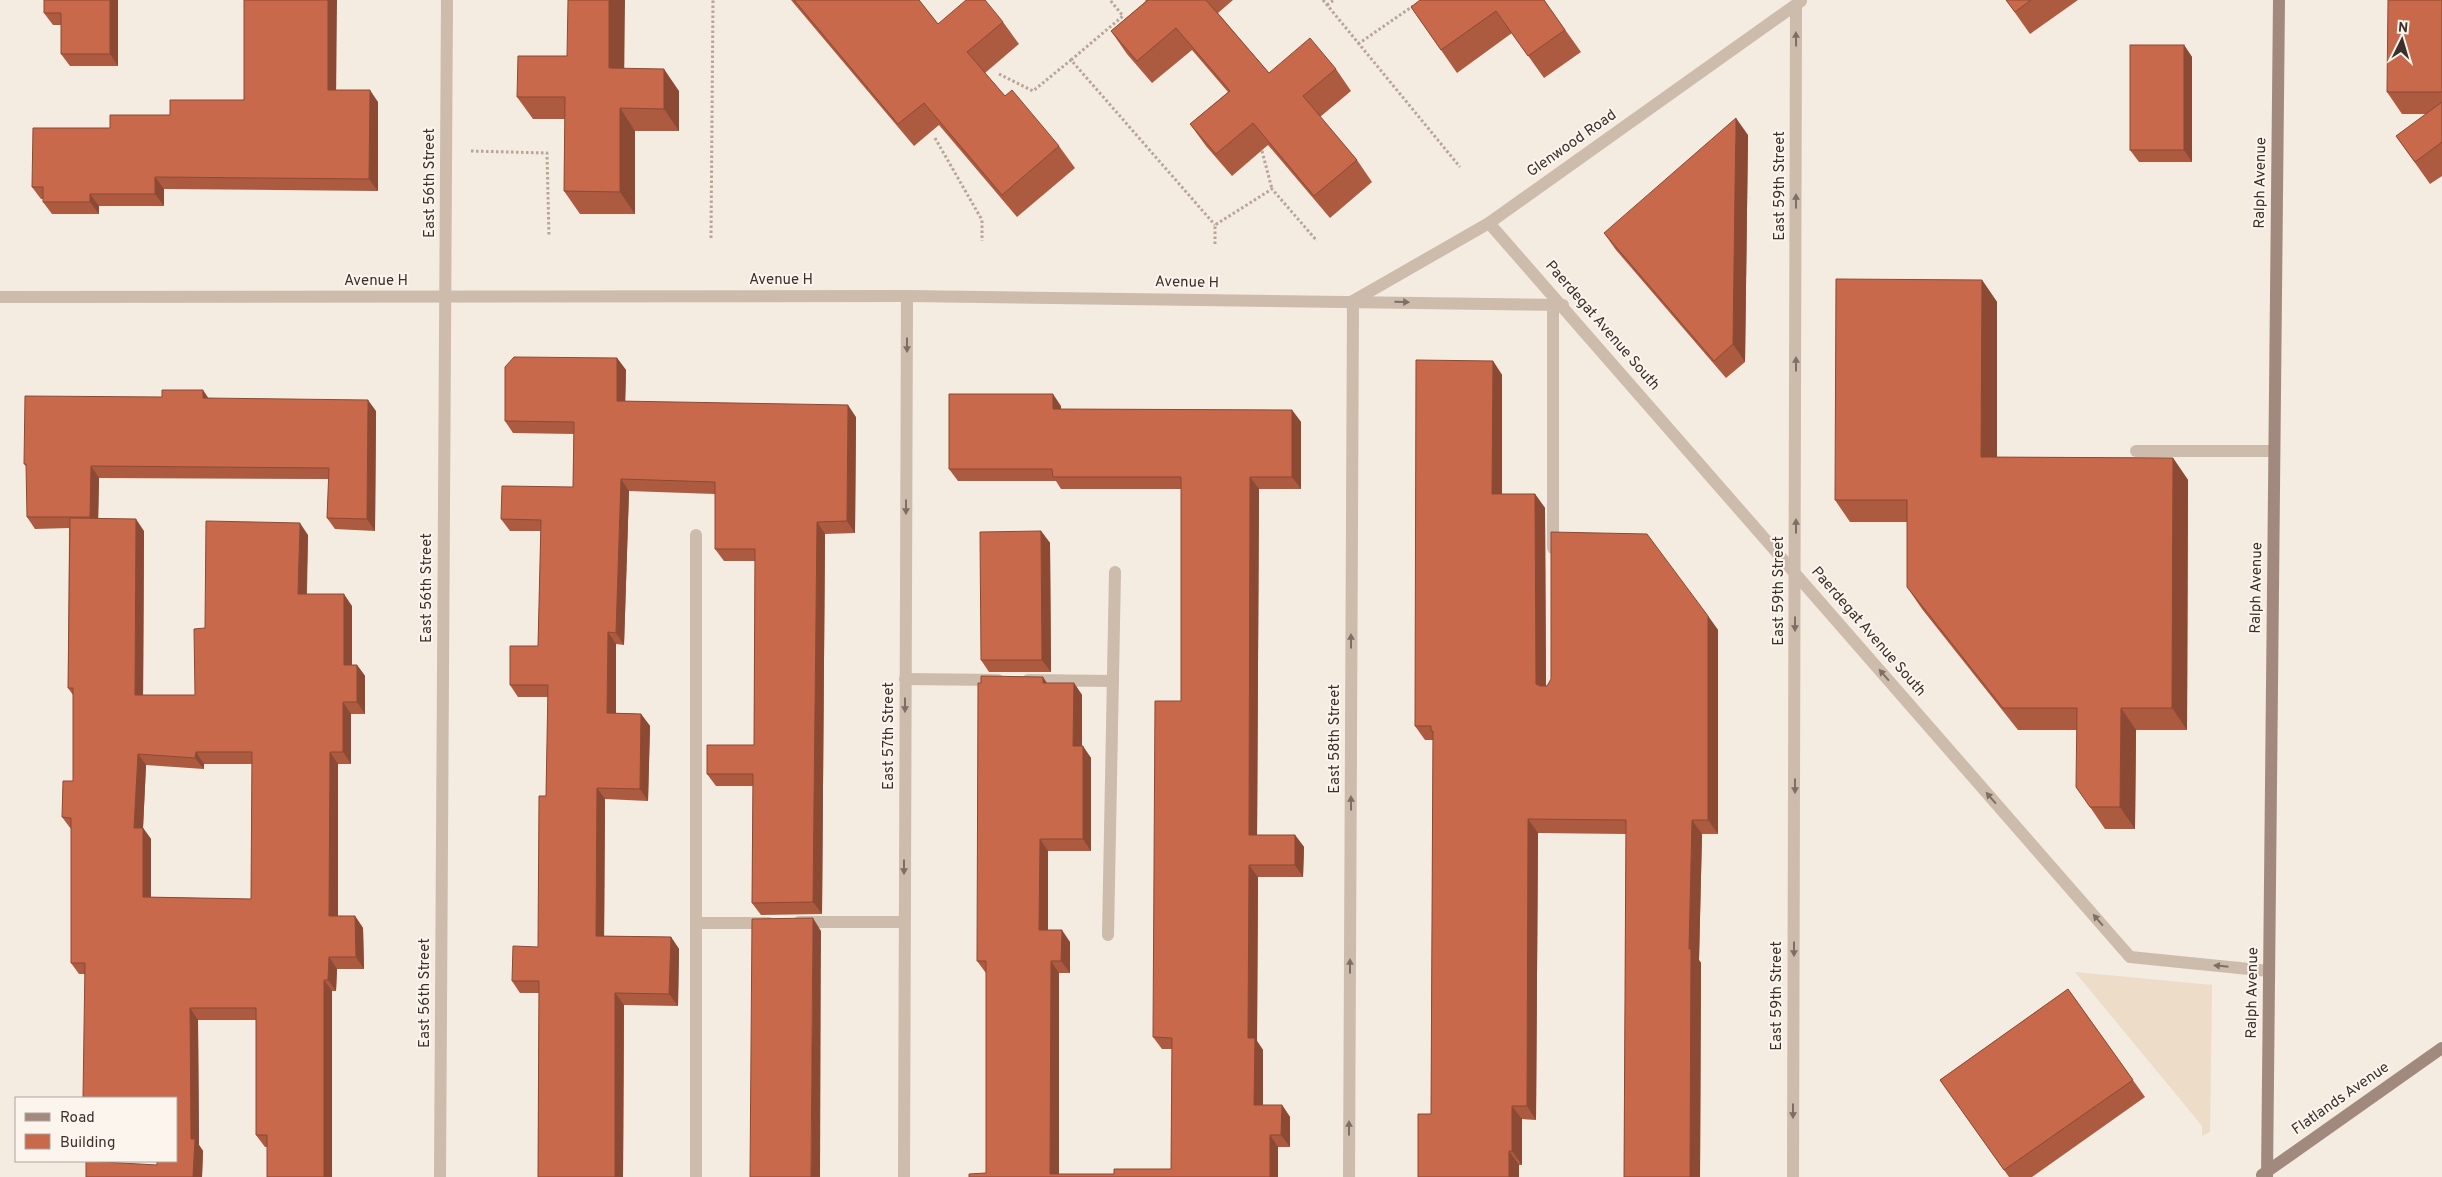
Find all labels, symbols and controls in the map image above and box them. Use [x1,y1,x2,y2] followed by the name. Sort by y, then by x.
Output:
[2377,15,2427,65] north arrow
[2397,20,2409,37] text: N
[1792,30,1800,46] one-way arrow
[1523,106,1621,182] street label: Glenwood Road
[421,128,440,238] street label: East 56th Street
[1771,131,1790,241] street label: East 59th Street
[2251,137,2271,229] street label: Ralph Avenue
[1792,193,1800,209] one-way arrow
[1541,257,1663,395] street label: Paerdegat Avenue South
[749,271,813,290] street label: Avenue H
[344,272,408,291] street label: Avenue H
[1155,273,1219,293] street label: Avenue H
[1394,298,1410,306] one-way arrow
[903,337,911,353] one-way arrow
[1792,355,1800,371] one-way arrow
[902,500,910,516] one-way arrow
[1792,518,1800,534] one-way arrow
[418,533,437,643] street label: East 56th Street
[1770,536,1789,646] street label: East 59th Street
[2247,542,2267,634] street label: Ralph Avenue
[1807,563,1929,701] street label: Paerdegat Avenue South
[1791,616,1799,632] one-way arrow
[1347,633,1355,649] one-way arrow
[1878,670,1890,682] one-way arrow
[880,682,899,790] street label: East 57th Street
[1326,684,1345,794] street label: East 58th Street
[901,697,909,713] one-way arrow
[1791,778,1799,794] one-way arrow
[1985,792,1997,804] one-way arrow
[1347,795,1355,811] one-way arrow
[900,860,908,876] one-way arrow
[2093,914,2104,926] one-way arrow
[416,938,435,1048] street label: East 56th Street
[1768,941,1787,1051] street label: East 59th Street
[1790,941,1798,957] one-way arrow
[2243,947,2263,1039] street label: Ralph Avenue
[1346,958,1354,974] one-way arrow
[2212,962,2228,970] one-way arrow
[2289,1058,2393,1140] street label: Flatlands Avenue
[15,1097,178,1162] legend
[1789,1103,1797,1119] one-way arrow
[60,1109,95,1128] text: Road
[1345,1120,1353,1136] one-way arrow
[60,1134,115,1153] text: Building

